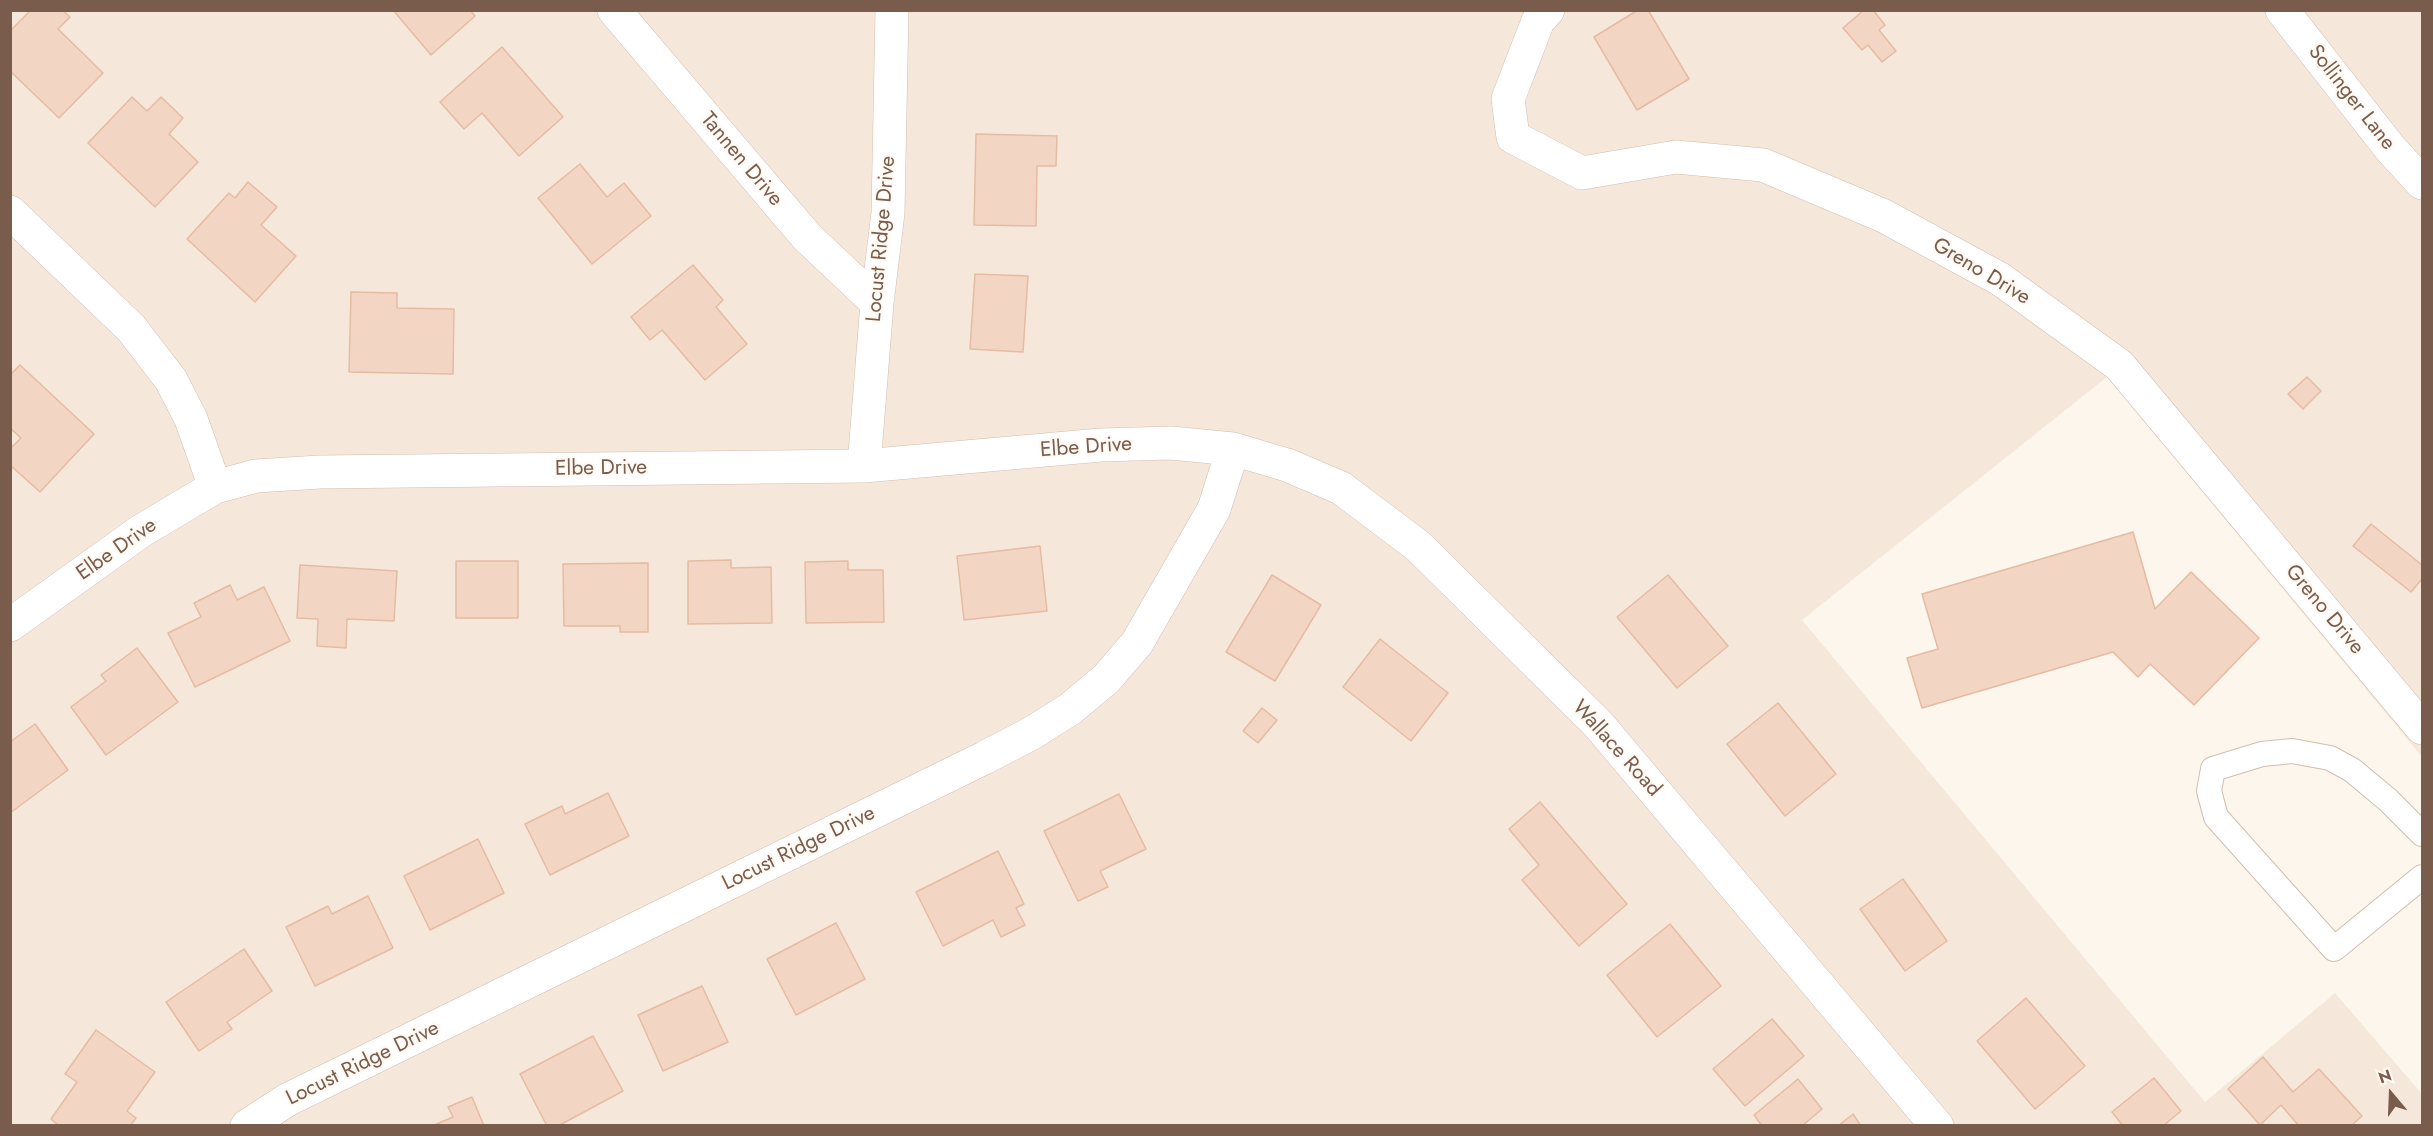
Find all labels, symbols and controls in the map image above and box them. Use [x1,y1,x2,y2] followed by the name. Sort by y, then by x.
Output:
[2302,40,2400,156] street label: Sollinger Lane
[695,108,787,212] street label: Tannen Drive
[862,155,902,323] street label: Locust Ridge Drive
[1928,233,2034,311] street label: Greno Drive
[1039,432,1133,464] street label: Elbe Drive
[555,456,647,482] street label: Elbe Drive
[72,513,162,587] street label: Elbe Drive
[2279,560,2369,660] street label: Greno Drive
[1566,696,1666,802] street label: Wallace Road
[719,801,879,897] street label: Locust Ridge Drive
[283,1016,443,1112] street label: Locust Ridge Drive
[2361,1064,2421,1124] north arrow
[2375,1064,2395,1089] text: N

